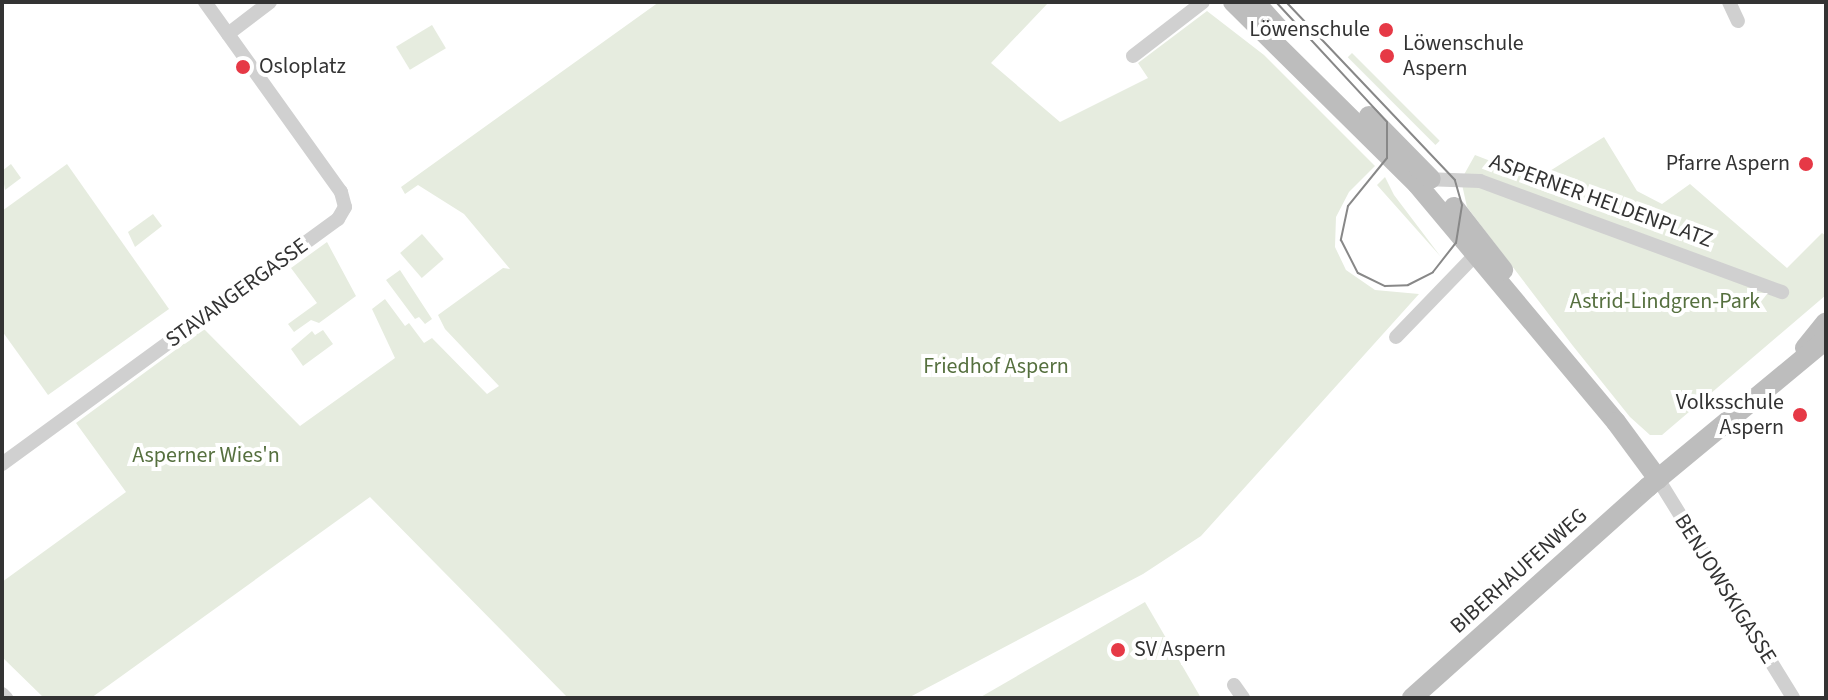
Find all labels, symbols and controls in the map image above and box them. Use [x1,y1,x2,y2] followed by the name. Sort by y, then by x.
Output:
[1249,17,1370,43] place label: Löwenschule
[1377,21,1395,39] marker: Löwenschule
[1403,30,1524,82] place label: Löwenschule Aspern
[1378,47,1396,65] marker: Löwenschule Aspern
[259,54,346,80] place label: Osloplatz
[234,58,252,76] marker: Osloplatz
[1486,148,1716,254] street label: ASPERNER HELDENPLATZ
[1666,151,1790,177] place label: Pfarre Aspern
[1797,155,1815,173] marker: Pfarre Aspern
[161,233,313,353] street label: STAVANGERGASSE
[1570,289,1760,315] park label: Astrid-Lindgren-Park
[923,354,1069,380] park label: Friedhof Aspern
[1676,389,1784,440] place label: Volksschule Aspern
[1791,406,1809,424] marker: Volksschule Aspern
[132,443,280,469] park label: Asperner Wies'n
[1445,503,1593,639] street label: BIBERHAUFENWEG
[1668,509,1782,669] street label: BENJOWSKIGASSE
[1134,637,1226,663] place label: SV Aspern
[1109,641,1127,659] marker: SV Aspern

